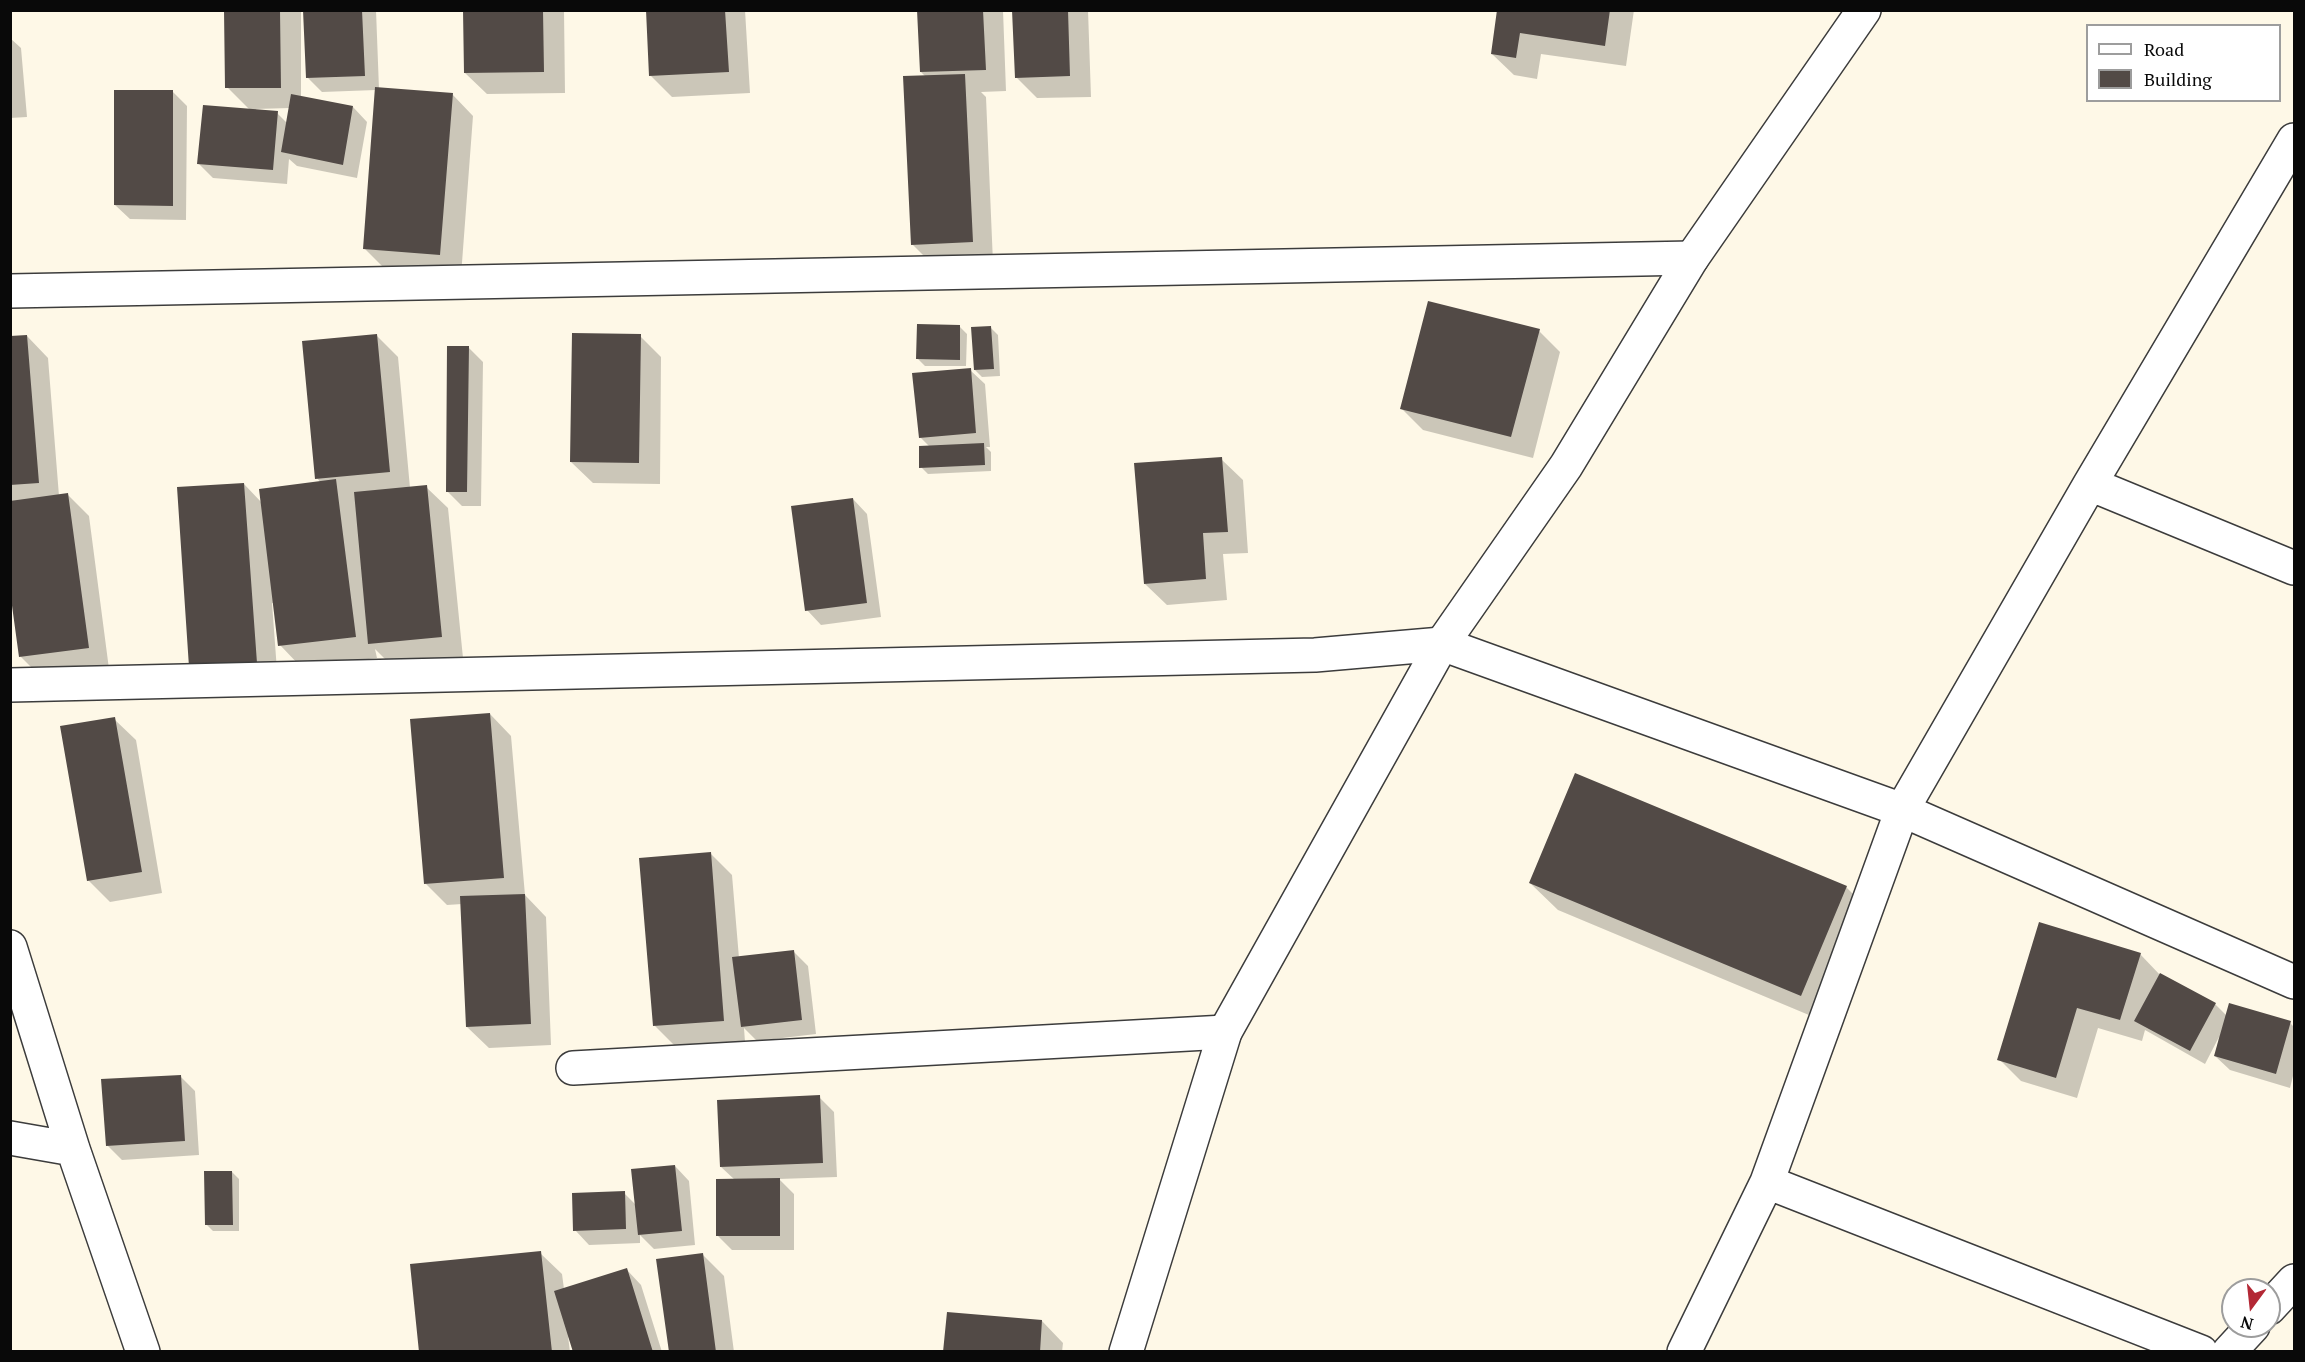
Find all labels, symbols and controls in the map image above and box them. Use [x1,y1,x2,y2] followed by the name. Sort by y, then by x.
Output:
[2086,24,2281,102] legend
[2144,37,2184,61] text: Road
[2144,67,2212,91] text: Building
[2221,1278,2281,1338] north arrow
[2238,1311,2256,1336] text: N

